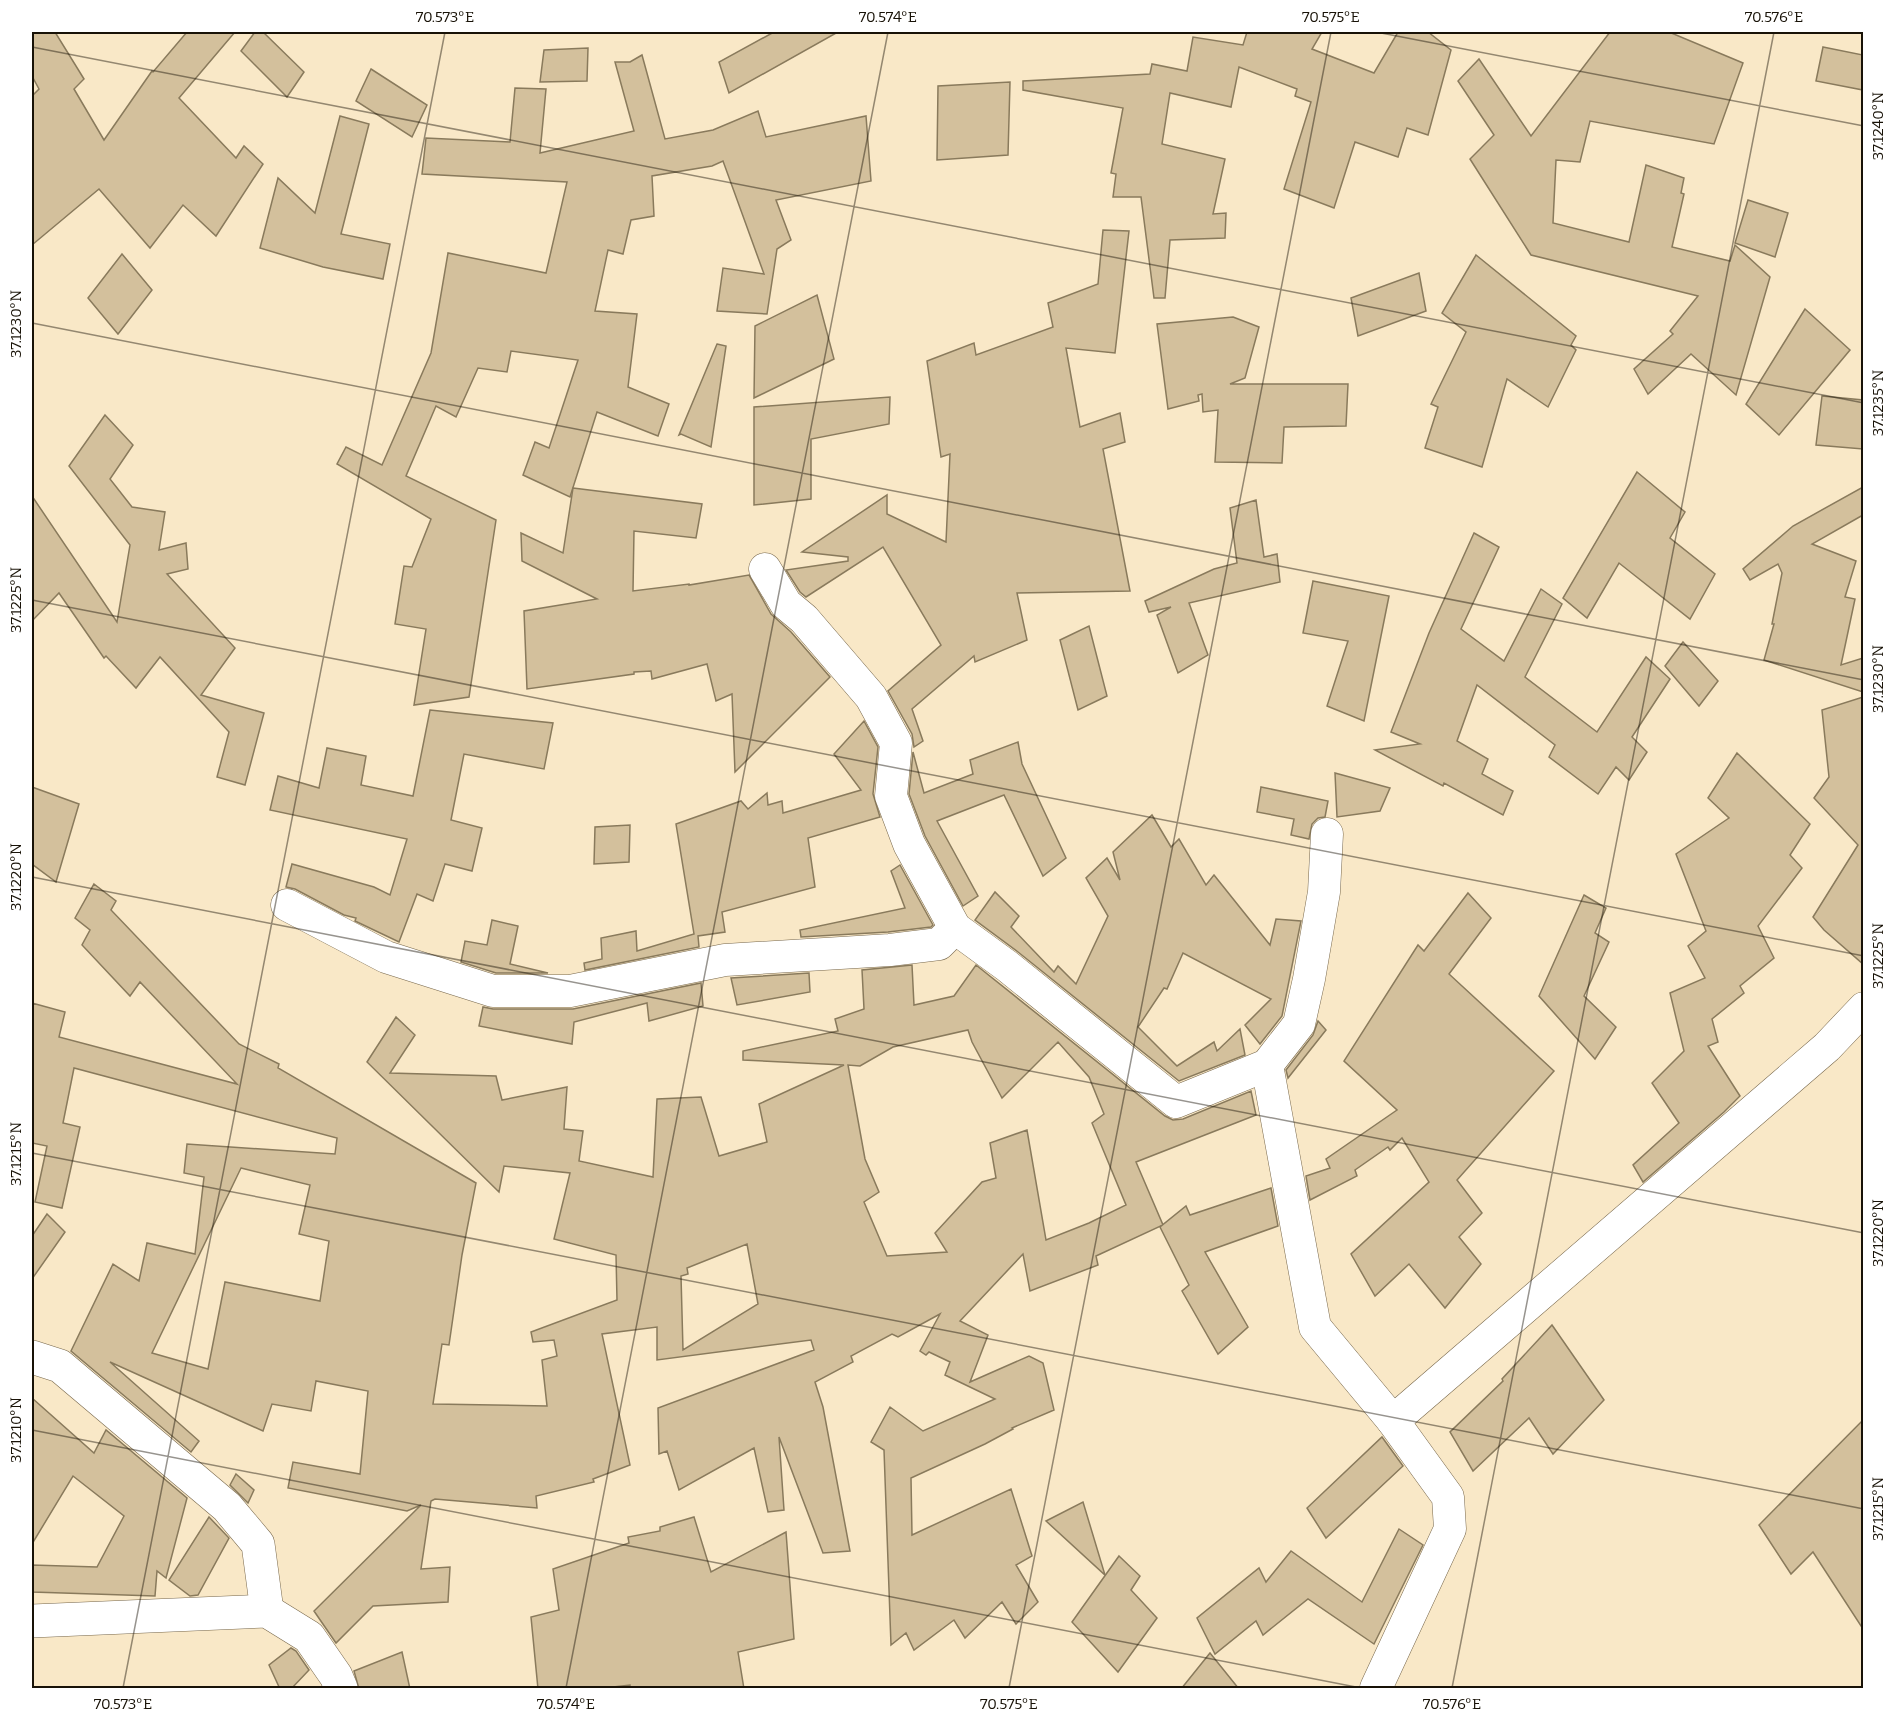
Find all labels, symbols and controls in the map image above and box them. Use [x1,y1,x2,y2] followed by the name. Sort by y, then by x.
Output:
[416,8,474,26] text: 70.573°E
[859,8,917,26] text: 70.574°E
[1302,8,1360,26] text: 70.575°E
[1745,8,1803,26] text: 70.576°E
[1869,92,1887,160] text: 37.1240°N
[7,290,25,358] text: 37.1230°N
[1869,370,1887,436] text: 37.1235°N
[7,567,25,633] text: 37.1225°N
[1869,645,1887,713] text: 37.1230°N
[7,843,25,911] text: 37.1220°N
[1869,923,1887,989] text: 37.1225°N
[7,1122,25,1186] text: 37.1215°N
[1869,1199,1887,1267] text: 37.1220°N
[7,1397,25,1463] text: 37.1210°N
[1869,1477,1887,1541] text: 37.1215°N
[94,1695,152,1713] text: 70.573°E
[537,1695,595,1713] text: 70.574°E
[980,1695,1038,1713] text: 70.575°E
[1423,1695,1481,1713] text: 70.576°E

